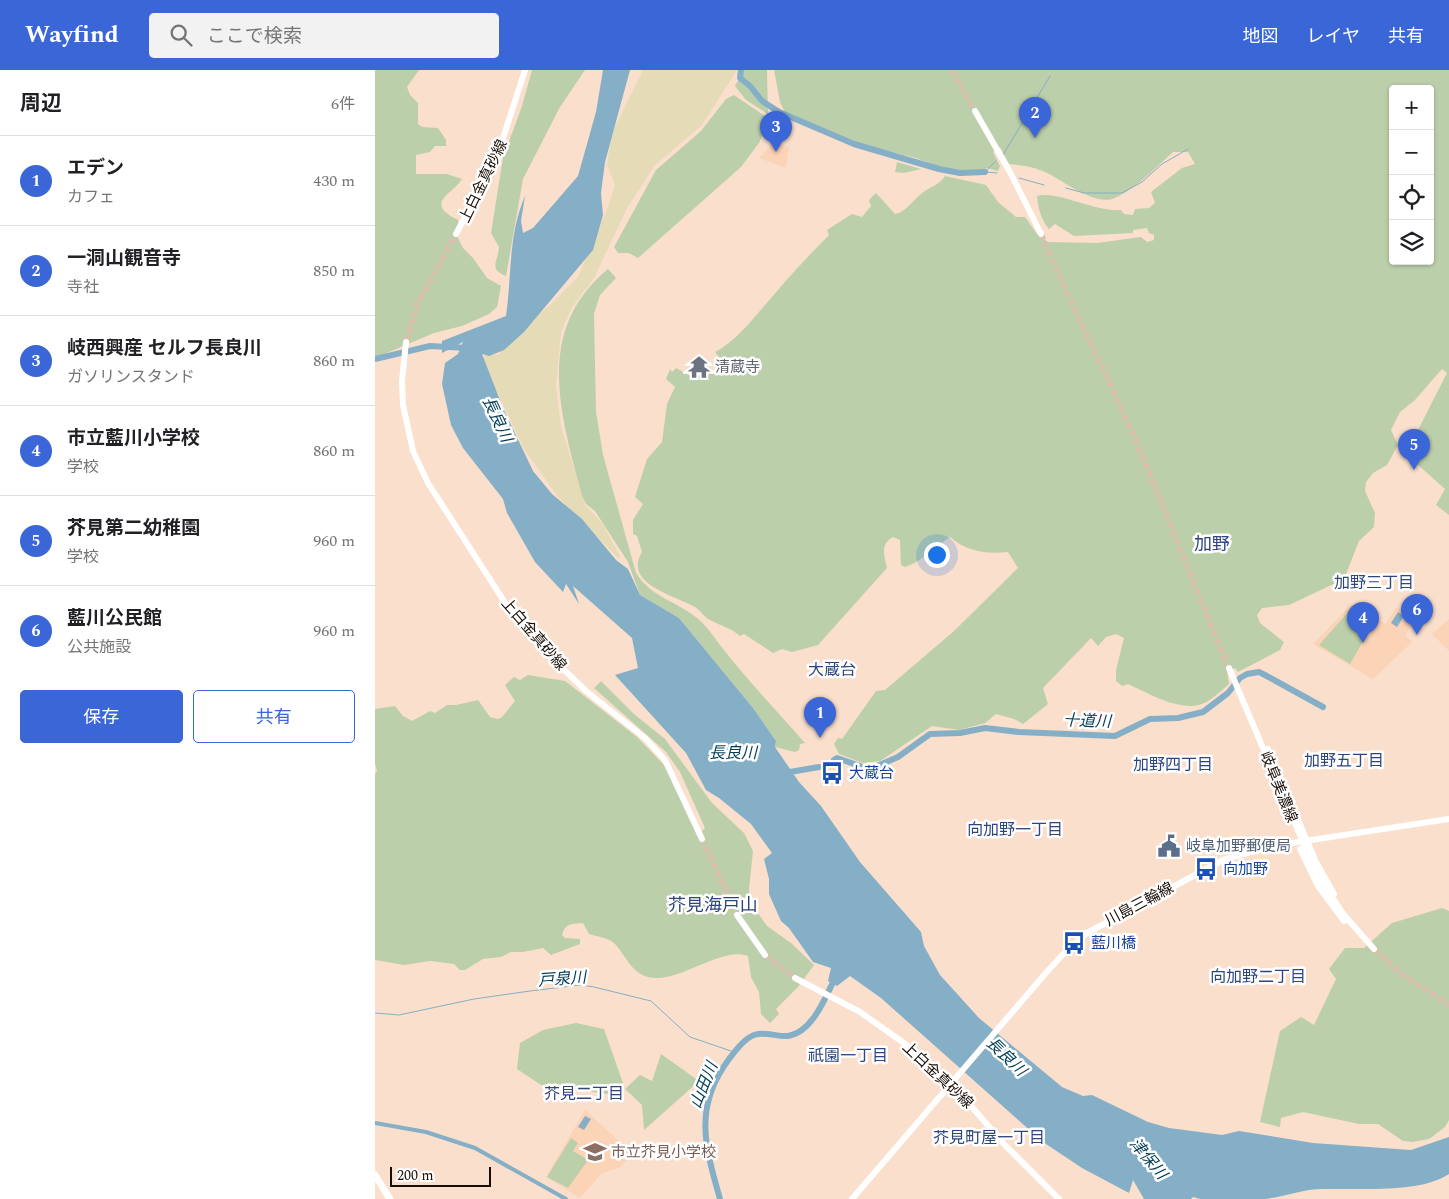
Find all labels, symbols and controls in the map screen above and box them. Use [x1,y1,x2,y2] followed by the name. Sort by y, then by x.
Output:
[149,13,499,58] search box
[25,17,119,53] text: Wayfind
[167,21,195,49] icon: search
[207,22,302,51] text: ここで検索
[1243,23,1279,50] text: 地図
[1307,23,1360,50] text: レイヤ
[1388,23,1424,50] text: 共有
[1389,85,1434,265] map controls
[1389,85,1434,130] button: +
[20,88,62,120] text: 周辺
[331,92,355,116] text: 6件
[1019,97,1051,138] pin: 2
[760,111,792,152] pin: 3
[1389,130,1434,175] button: −
[453,136,514,227] street label: 上白金真砂線
[67,154,124,183] text: エデン
[32,169,40,193] text: 1
[313,169,355,193] text: 430 m
[1389,175,1434,220] button: locate
[67,185,115,209] text: カフェ
[1389,220,1434,265] button: layers
[67,244,181,273] text: 一洞山観音寺
[32,259,40,283] text: 2
[313,259,355,283] text: 850 m
[67,275,99,299] text: 寺社
[67,334,262,363] text: 岐西興産 セルフ長良川
[32,349,40,373] text: 3
[313,349,355,373] text: 860 m
[686,354,712,380] temple icon: 清蔵寺
[715,356,760,379] place label: 清蔵寺
[67,365,195,389] text: ガソリンスタンド
[476,393,519,448] water label: 長良川
[67,424,200,453] text: 市立藍川小学校
[1398,429,1430,470] pin: 5
[32,439,40,463] text: 4
[313,439,355,463] text: 860 m
[67,455,99,479] text: 学校
[67,514,200,543] text: 芥見第二幼稚園
[32,529,40,553] text: 5
[313,529,355,553] text: 960 m
[1194,531,1230,558] district label: 加野
[924,542,950,568] your location
[67,545,99,569] text: 学校
[1334,571,1414,595] district label: 加野三丁目
[495,593,572,676] street label: 上白金真砂線
[1401,594,1433,635] pin: 6
[1347,602,1379,643] pin: 4
[67,604,162,633] text: 藍川公民館
[32,619,40,643] text: 6
[313,619,355,643] text: 960 m
[67,635,131,659] text: 公共施設
[808,658,856,682] district label: 大蔵台
[20,690,183,743] button: 保存
[193,690,355,743] button: 共有
[804,697,836,738] pin: 1
[1063,708,1113,734] water label: 十道川
[709,741,759,765] water label: 長良川
[1254,748,1303,826] street label: 岐阜美濃線
[1304,749,1384,773] district label: 加野五丁目
[1133,753,1213,777] district label: 加野四丁目
[819,760,845,786] bus stop icon: 大蔵台
[849,762,894,785] place label: 大蔵台
[967,818,1063,842] district label: 向加野一丁目
[1156,833,1182,859] public building icon: 岐阜加野郵便局
[1186,835,1291,858] place label: 岐阜加野郵便局
[1193,856,1219,882] bus stop icon: 向加野
[1223,858,1268,881] place label: 向加野
[1101,877,1178,932] street label: 川島三輪線
[668,892,758,919] district label: 芥見海戸山
[1061,930,1087,956] bus stop icon: 藍川橋
[1091,932,1136,955] place label: 藍川橋
[537,965,589,993] water label: 戸泉川
[1210,965,1306,989] district label: 向加野二丁目
[981,1031,1033,1083] water label: 長良川
[897,1036,978,1114] street label: 上白金真砂線
[808,1044,888,1068] district label: 祇園一丁目
[684,1057,725,1112] water label: 山田川
[544,1082,624,1106] district label: 芥見二丁目
[933,1126,1045,1150] district label: 芥見町屋一丁目
[1124,1133,1174,1186] water label: 津保川
[582,1139,608,1165] school or university icon: 市立芥見小学校
[611,1141,716,1164] place label: 市立芥見小学校
[390,1164,491,1187] scale bar
[397,1165,434,1186] text: 200 m

